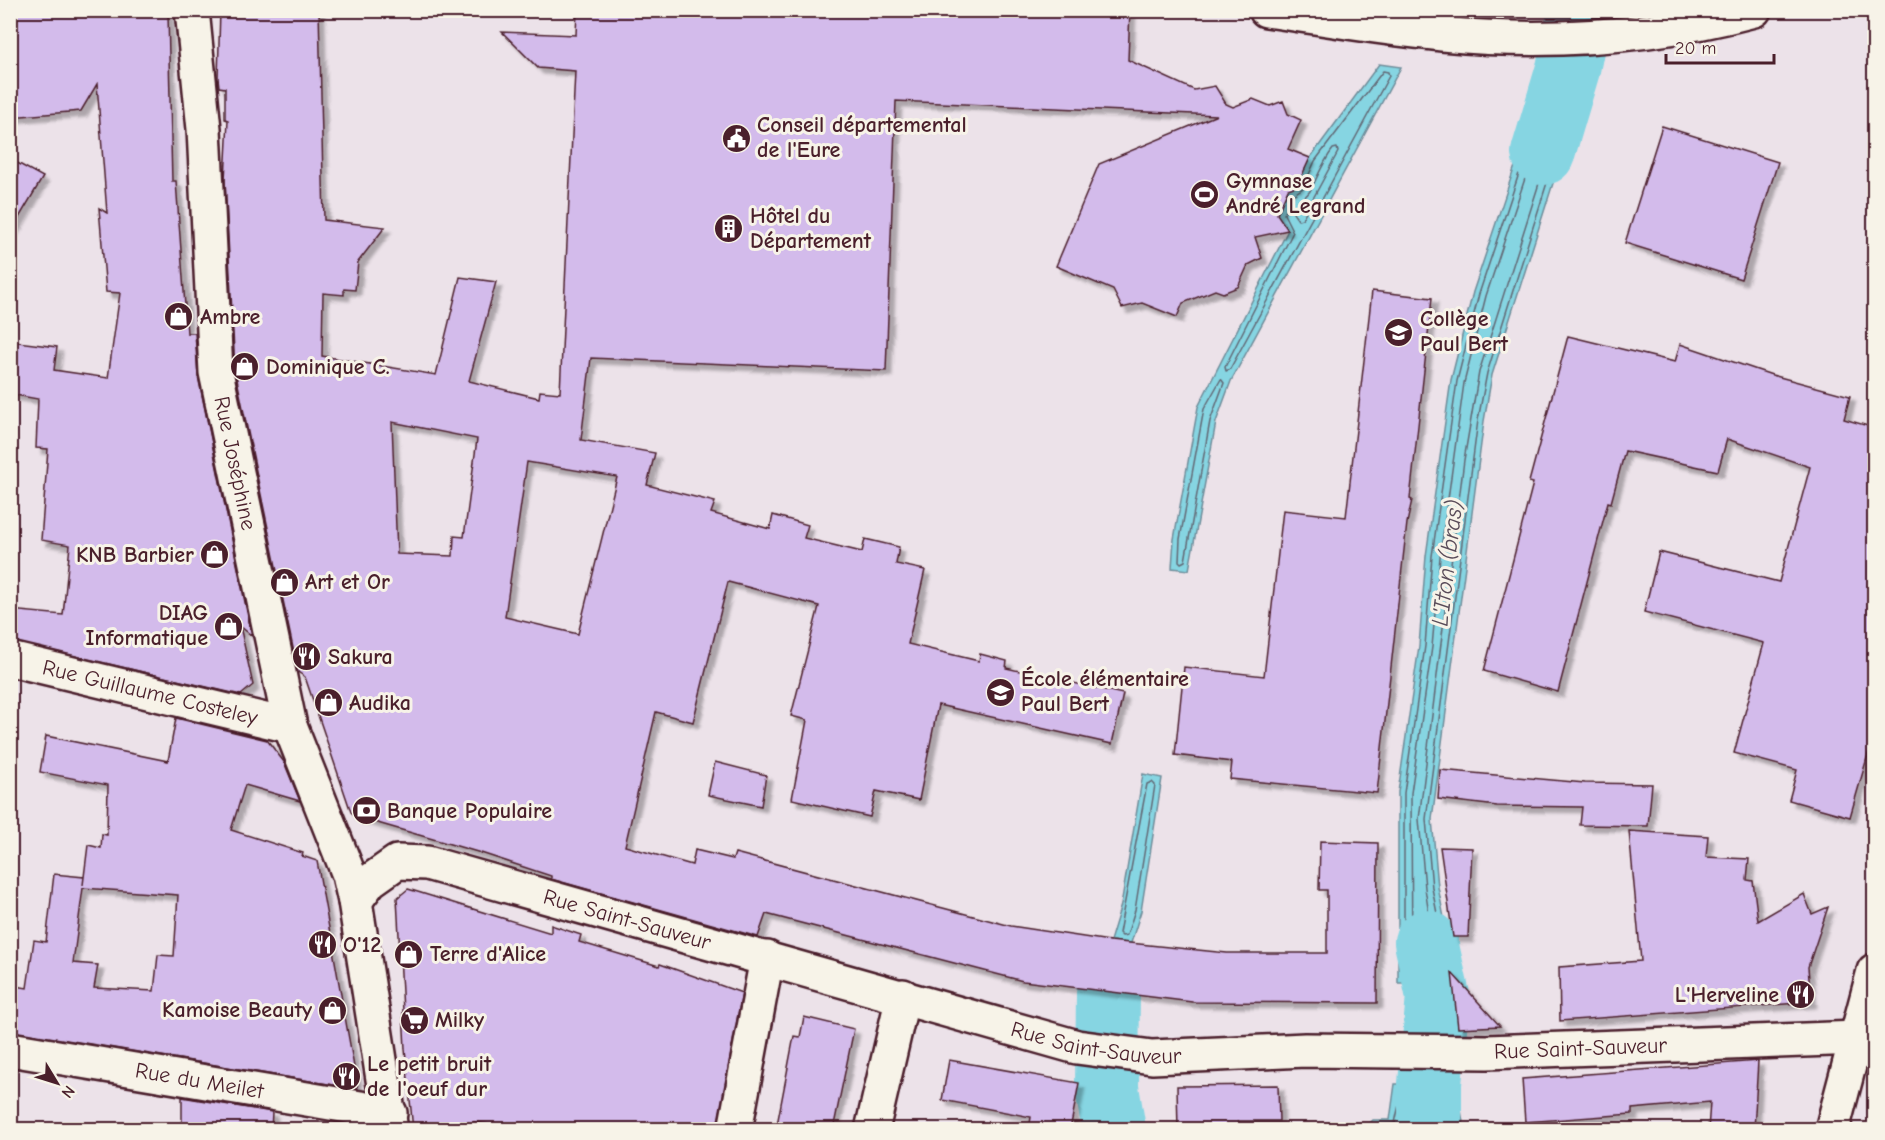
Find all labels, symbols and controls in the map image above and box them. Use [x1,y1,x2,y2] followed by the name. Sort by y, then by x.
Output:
[1666,27,1774,65] scale bar
[1675,38,1716,59] text: 20 m
[757,112,967,163] place label: Conseil départemental de l'Eure
[720,122,752,154] public building icon: Conseil départemental de l'Eure
[1226,168,1365,219] place label: Gymnase André Legrand
[1189,178,1221,210] sports icon: Gymnase André Legrand
[750,203,872,254] place label: Hôtel du Département
[713,213,745,245] building icon: Hôtel du Département
[163,301,195,333] shop icon: Ambre
[200,304,260,330] place label: Ambre
[1420,306,1509,357] place label: Collège Paul Bert
[1383,316,1415,348] school or university icon: Collège Paul Bert
[229,351,261,383] shop icon: Dominique C.
[266,354,390,380] place label: Dominique C.
[208,394,262,532] street label: Rue Joséphine
[1425,498,1469,628] water label: L'Iton (bras)
[199,539,231,571] shop icon: KNB Barbier
[76,542,194,568] place label: KNB Barbier
[268,566,300,598] shop icon: Art et Or
[305,569,390,595] place label: Art et Or
[86,600,208,651] place label: DIAG Informatique
[213,610,245,642] shop icon: DIAG Informatique
[291,641,323,673] restaurant icon: Sakura
[328,644,393,670] place label: Sakura
[40,654,260,731] street label: Rue Guillaume Costeley
[1021,666,1189,717] place label: École élémentaire Paul Bert
[984,676,1016,708] school or university icon: École élémentaire Paul Bert
[312,687,344,719] shop icon: Audika
[349,690,411,716] place label: Audika
[350,795,382,827] bank icon: Banque Populaire
[387,798,552,824] place label: Banque Populaire
[540,884,714,956] street label: Rue Saint-Sauveur
[306,929,338,961] restaurant icon: O'12
[343,932,381,958] place label: O'12
[393,938,425,970] shop icon: Terre d'Alice
[430,941,546,967] place label: Terre d'Alice
[1784,979,1816,1011] restaurant icon: L'Herveline
[1675,982,1779,1008] place label: L'Herveline
[317,994,349,1026] shop icon: Kamoise Beauty
[162,997,313,1023] place label: Kamoise Beauty
[398,1004,430,1036] supermarket icon: Milky
[435,1007,485,1033] place label: Milky
[1008,1016,1182,1070] street label: Rue Saint-Sauveur
[1494,1032,1668,1065] street label: Rue Saint-Sauveur
[367,1051,492,1102] place label: Le petit bruit de l'oeuf dur
[27,1053,87,1113] north arrow
[133,1057,266,1105] street label: Rue du Meilet
[330,1061,362,1093] restaurant icon: Le petit bruit de l'oeuf dur
[58,1082,78,1101] text: N

